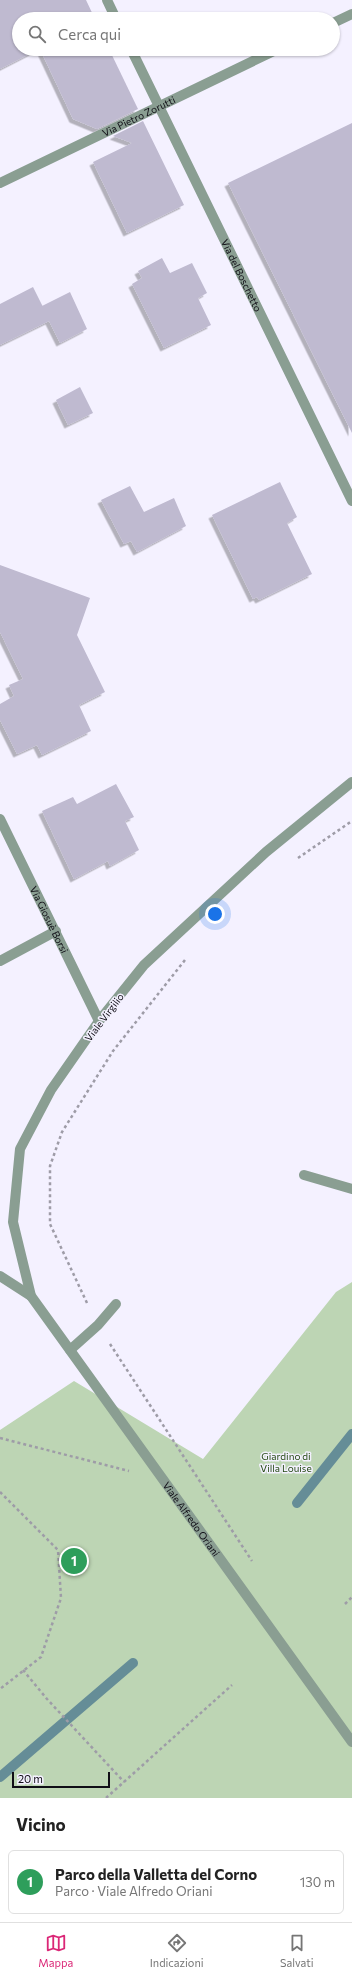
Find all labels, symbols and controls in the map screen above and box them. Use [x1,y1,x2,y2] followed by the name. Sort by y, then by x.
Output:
[12,12,340,56] search box
[26,23,48,45] icon: search
[58,25,121,43] text: Cerca qui
[100,93,177,139] street label: Via Pietro Zorutti
[219,237,264,314] street label: Via del Boschetto
[28,884,71,955] street label: Via Giosuè Borsi
[205,904,225,924] your location
[82,991,126,1043] street label: Viale Virgilio
[260,1450,312,1474] park label: Giardino di Villa Louise
[161,1479,222,1559] street label: Viale Alfredo Oriani
[61,1546,87,1576] pin: 1
[12,1770,110,1789] scale bar
[18,1772,43,1785] text: 20 m
[16,1814,66,1835] text: Vicino
[55,1865,257,1883] text: Parco della Valletta del Corno
[27,1874,33,1890] text: 1
[300,1874,335,1890] text: 130 m
[55,1883,213,1899] text: Parco · Viale Alfredo Oriani
[38,1932,73,1969] tab: Mappa
[150,1932,204,1969] tab: Indicazioni
[280,1932,314,1969] tab: Salvati

